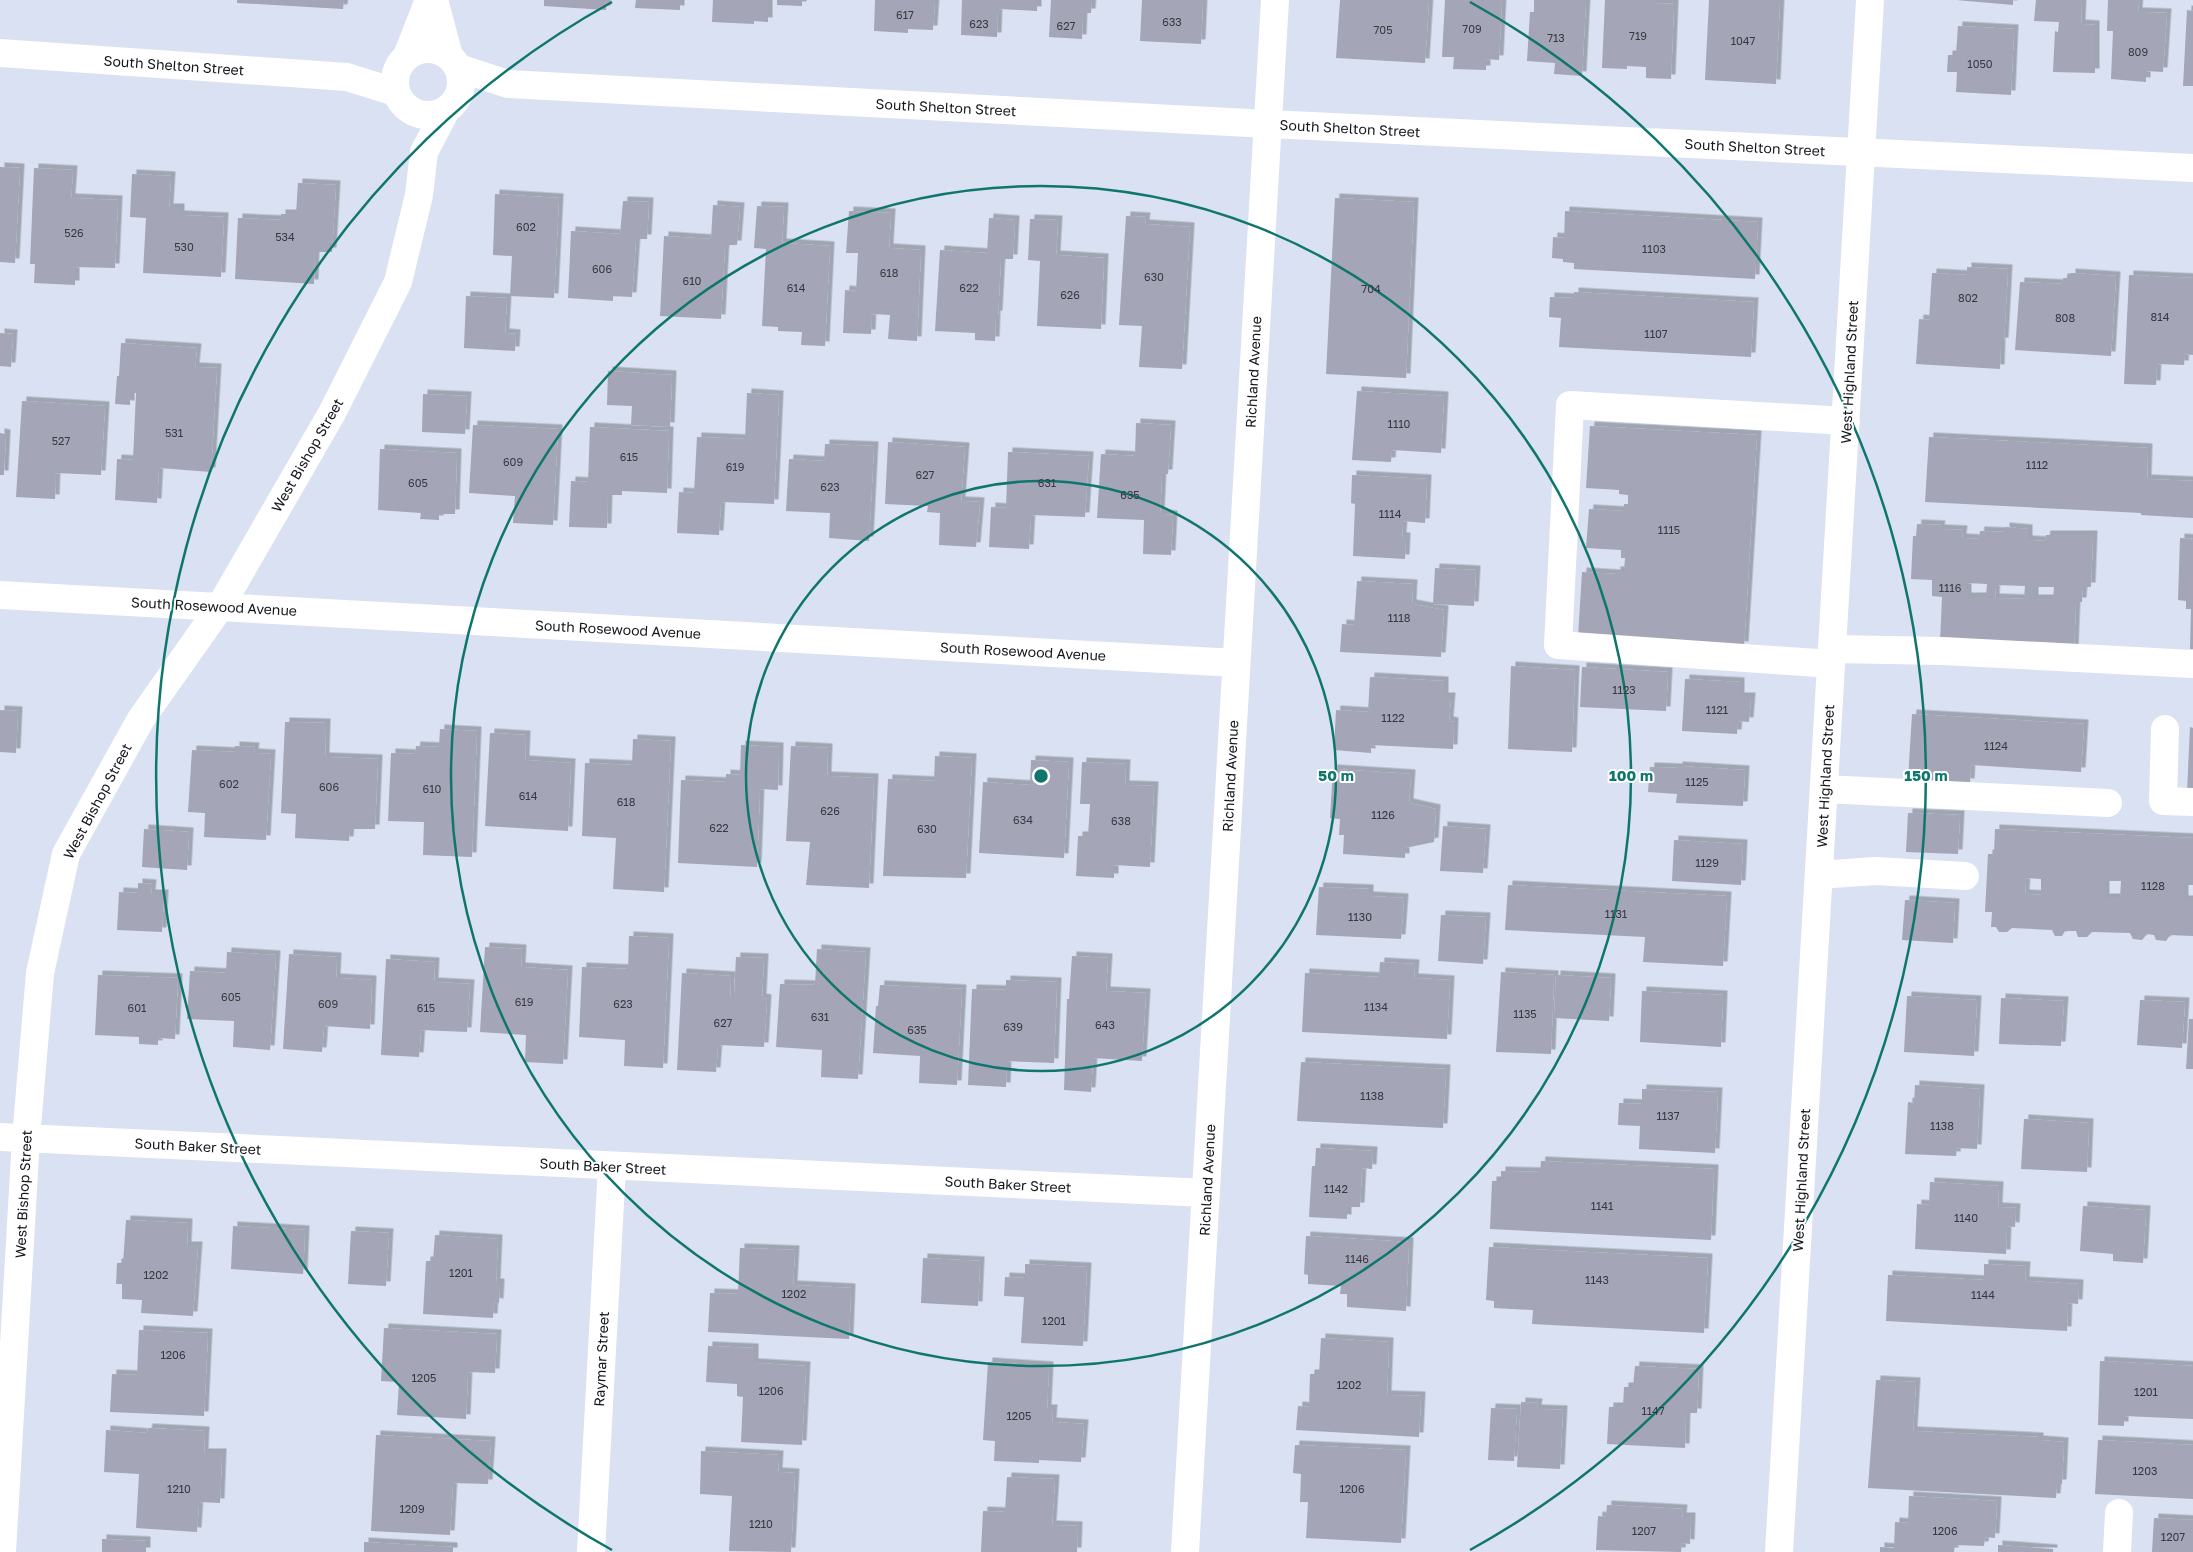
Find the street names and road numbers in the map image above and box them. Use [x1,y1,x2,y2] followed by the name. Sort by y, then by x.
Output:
[103,52,245,78] street label: South Shelton Street
[875,95,1017,119] street label: South Shelton Street
[1279,116,1421,140] street label: South Shelton Street
[1684,135,1826,159] street label: South Shelton Street
[1837,300,1861,444] street label: West Highland Street
[1242,316,1264,428] street label: Richland Avenue
[267,395,347,515] street label: West Bishop Street
[131,593,297,619] street label: South Rosewood Avenue
[535,616,701,642] street label: South Rosewood Avenue
[940,638,1106,664] street label: South Rosewood Avenue
[1813,704,1837,848] street label: West Highland Street
[1219,720,1241,832] street label: Richland Avenue
[59,740,135,862] street label: West Bishop Street
[1789,1108,1813,1252] street label: West Highland Street
[1196,1124,1218,1236] street label: Richland Avenue
[11,1129,35,1259] street label: West Bishop Street
[134,1134,262,1158] street label: South Baker Street
[539,1154,667,1178] street label: South Baker Street
[944,1172,1072,1196] street label: South Baker Street
[590,1311,612,1407] street label: Raymar Street

